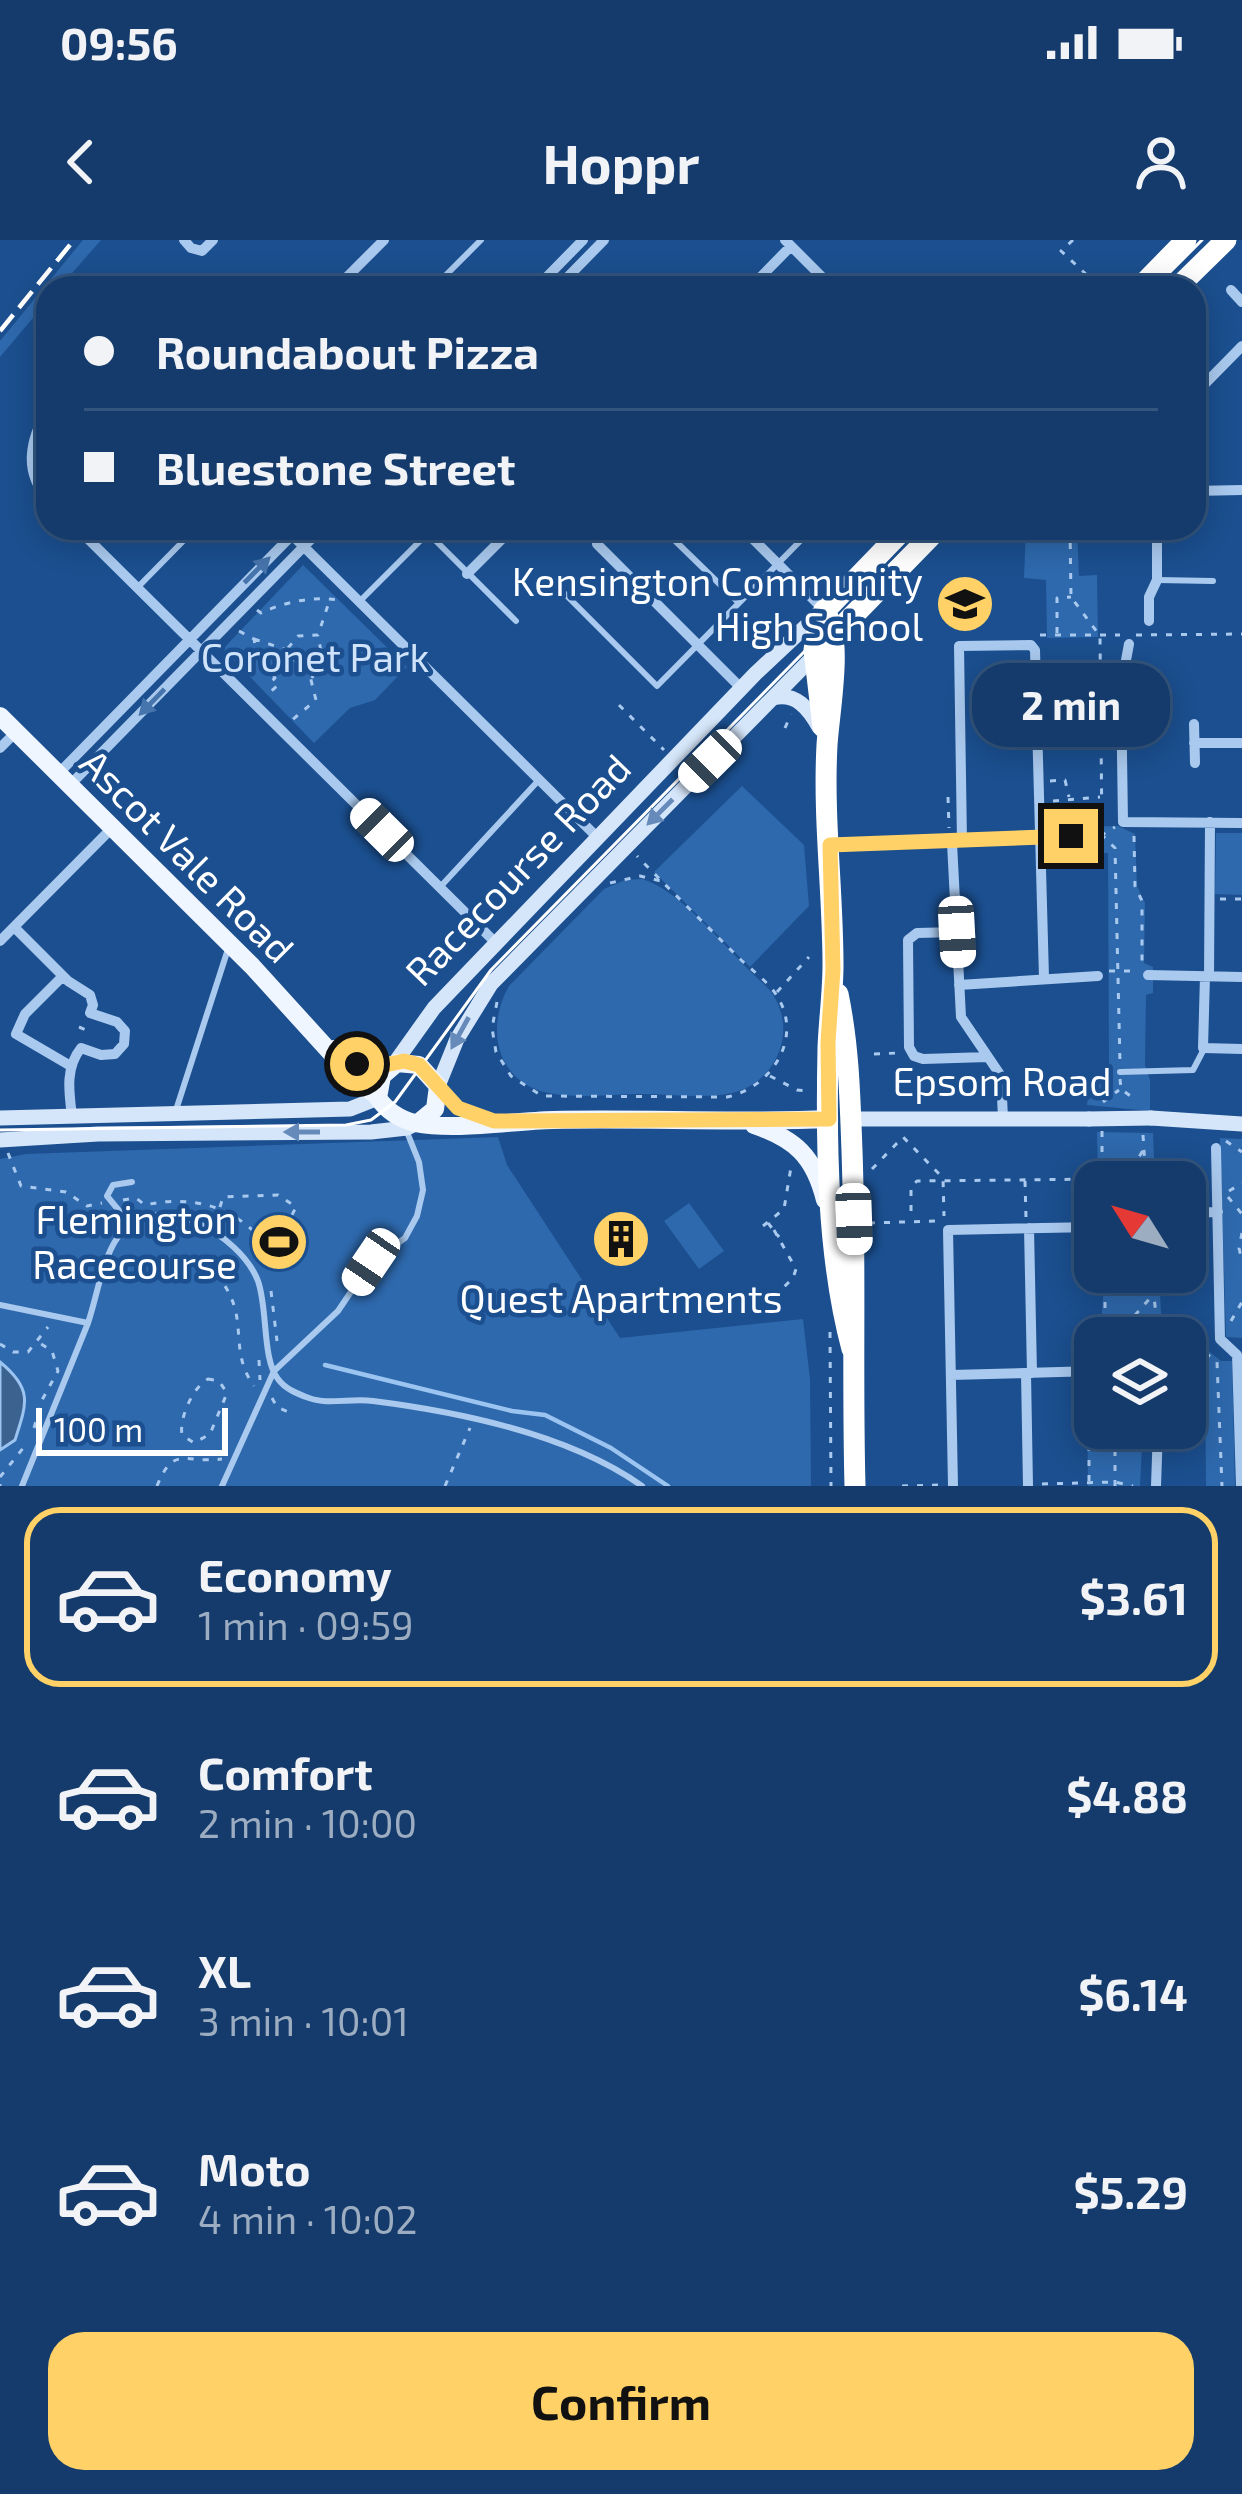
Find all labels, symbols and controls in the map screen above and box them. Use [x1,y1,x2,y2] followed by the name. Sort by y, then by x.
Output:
[60,15,178,69] text: 09:56
[48,129,114,195] icon: back
[1128,129,1194,195] icon: person
[542,130,700,195] text: Hoppr
[156,324,539,378] text: Roundabout Pizza
[156,440,515,494] text: Bluestone Street
[243,556,271,585] one-way arrow
[512,557,923,649] place label: Kensington Community High School
[934,573,996,635] school or university icon: Kensington Community High School
[201,633,429,680] park label: Coronet Park
[972,662,1170,746] callout: 2 min
[1021,681,1121,728] text: 2 min
[138,688,166,716] one-way arrow
[672,723,748,799] car
[71,738,305,972] street label: Ascot Vale Road
[395,744,639,994] street label: Racecourse Road
[344,792,420,868] car
[646,798,674,826] one-way arrow
[1044,809,1098,863] route end
[937,895,977,969] car
[450,1016,471,1050] one-way arrow
[330,1037,384,1091] route start
[892,1057,1112,1104] street label: Epsom Road
[282,1122,320,1142] one-way arrow
[1074,1161,1206,1293] north arrow
[1074,1161,1206,1449] map controls
[835,1182,873,1256] car
[32,1195,237,1287] place label: Flemington Racecourse
[590,1208,652,1270] building icon: Quest Apartments
[248,1211,310,1273] sports icon: Flemington Racecourse
[336,1222,406,1302] car
[460,1274,782,1321] place label: Quest Apartments
[1074,1317,1206,1449] button: layers
[36,1402,228,1455] scale bar
[54,1409,143,1449] text: 100 m
[54,1543,162,1651] icon: car
[198,1547,392,1601] text: Economy
[1079,1570,1188,1624] text: $3.61
[198,1601,414,1648] text: 1 min · 09:59
[54,1741,162,1849] icon: car
[198,1745,373,1799] text: Comfort
[1066,1768,1188,1822] text: $4.88
[198,1799,417,1846] text: 2 min · 10:00
[54,1939,162,2047] icon: car
[198,1943,251,1997] text: XL
[1078,1966,1188,2020] text: $6.14
[198,1997,409,2044] text: 3 min · 10:01
[54,2137,162,2245] icon: car
[198,2141,311,2195] text: Moto
[1073,2164,1188,2218] text: $5.29
[198,2195,417,2242] text: 4 min · 10:02
[48,2332,1194,2470] button: Confirm

